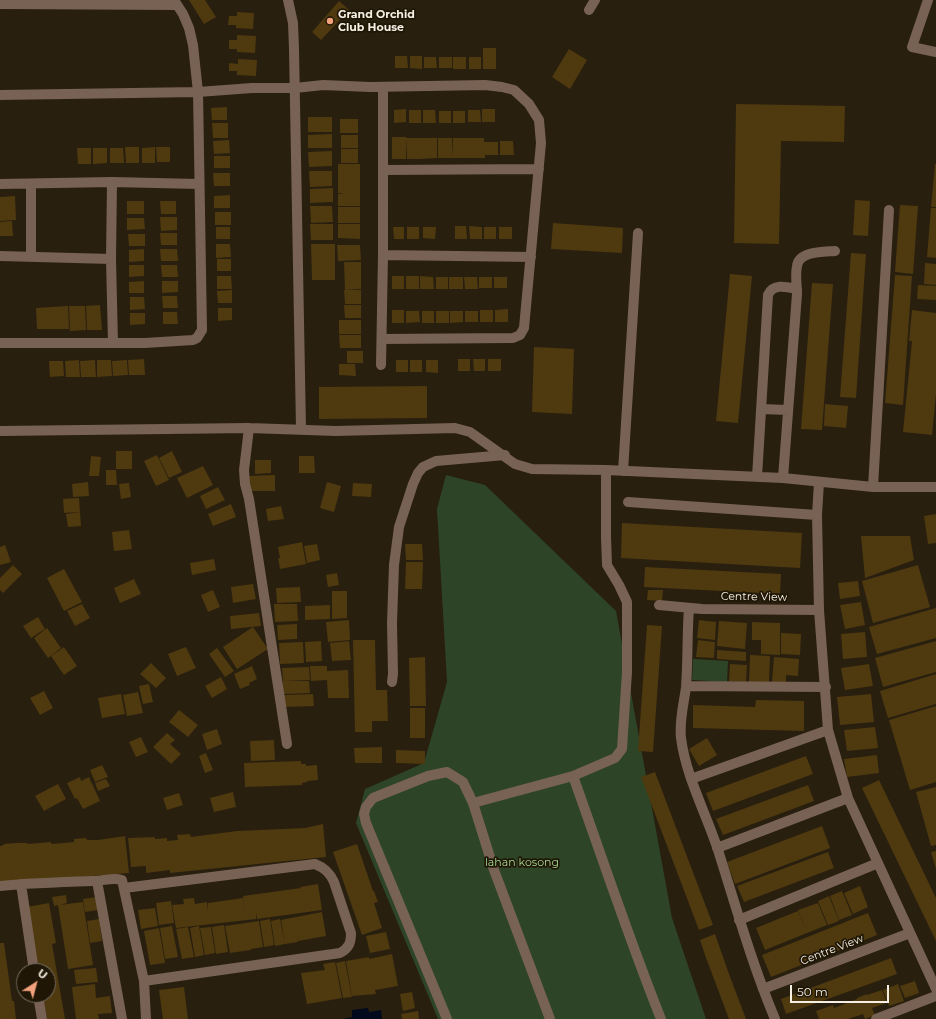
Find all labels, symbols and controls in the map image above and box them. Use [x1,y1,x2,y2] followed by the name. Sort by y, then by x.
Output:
[338,8,415,34] place label: Grand Orchid Club House
[325,16,335,26] marker: Grand Orchid Club House
[721,590,787,604] street label: Centre View
[485,856,559,870] park label: lahan kosong
[799,932,865,968] street label: Centre View
[16,963,56,1003] north arrow
[35,966,50,982] text: U
[792,977,891,1003] scale bar
[797,984,828,999] text: 50 m

